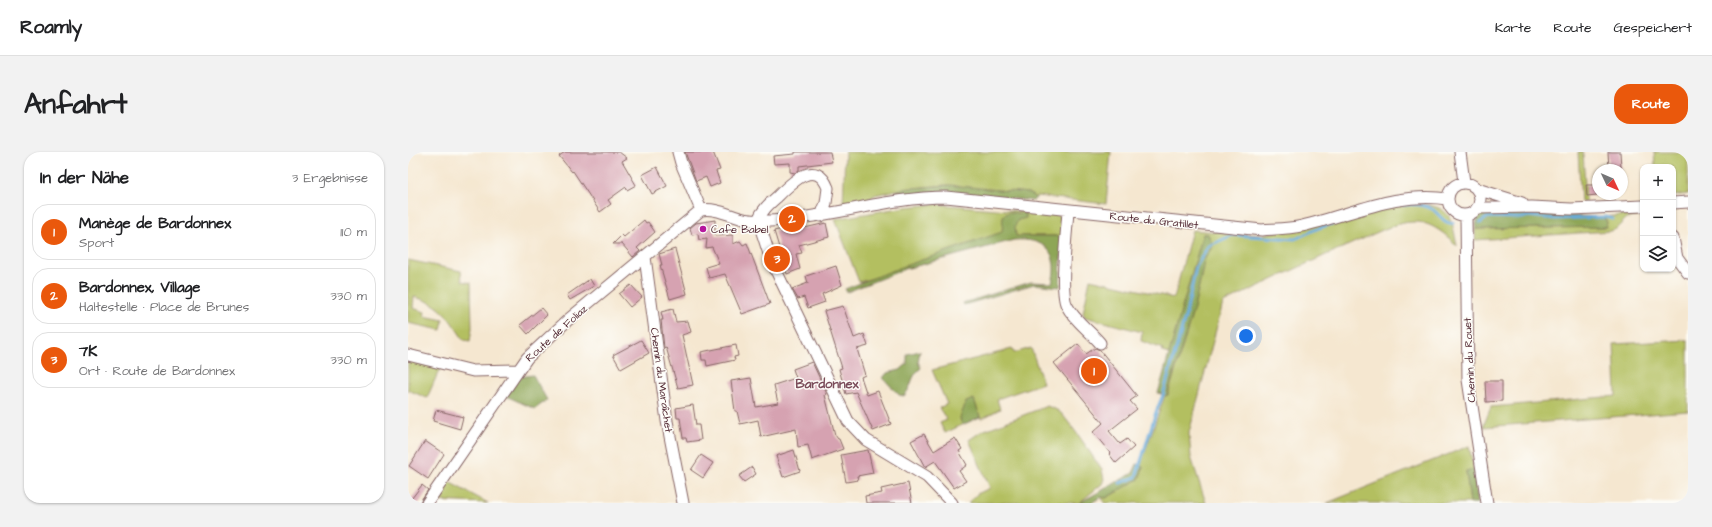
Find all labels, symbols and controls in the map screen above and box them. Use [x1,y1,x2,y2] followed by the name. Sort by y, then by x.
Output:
[20,14,82,41] text: Roamly
[1495,18,1531,38] text: Karte
[1553,18,1591,38] text: Route
[1613,18,1692,38] text: Gespeichert
[1614,84,1688,124] button: Route
[24,85,127,124] text: Anfahrt
[1592,164,1628,200] north arrow
[1640,164,1676,272] map controls
[1640,164,1676,200] button: +
[40,166,129,190] text: In der Nähe
[292,169,368,187] text: 3 Ergebnisse
[1640,200,1676,236] button: −
[779,204,805,234] pin: 2
[1109,208,1200,233] street label: Route du Gratillet
[79,213,231,234] text: Manège de Bardonnex
[711,222,769,237] place label: Cafe Babel
[53,223,55,241] text: 1
[340,223,367,241] text: 110 m
[698,224,708,234] marker: Cafe Babel
[79,234,114,252] text: Sport
[1640,236,1676,272] button: layers
[764,244,790,274] pin: 3
[79,277,200,298] text: Bardonnex, Village
[50,287,58,305] text: 2
[330,287,367,305] text: 330 m
[79,298,249,316] text: Haltestelle · Place de Brunes
[522,301,591,365] street label: Route de Foliaz
[1460,317,1479,403] street label: Chemin du Rouet
[1236,326,1256,346] your location
[647,327,676,434] street label: Chemin du Maraîchet
[79,341,97,362] text: 7K
[51,351,57,369] text: 3
[330,351,367,369] text: 330 m
[1081,356,1107,386] pin: 1
[79,362,235,380] text: Ort · Route de Bardonnex
[795,375,859,393] district label: Bardonnex

